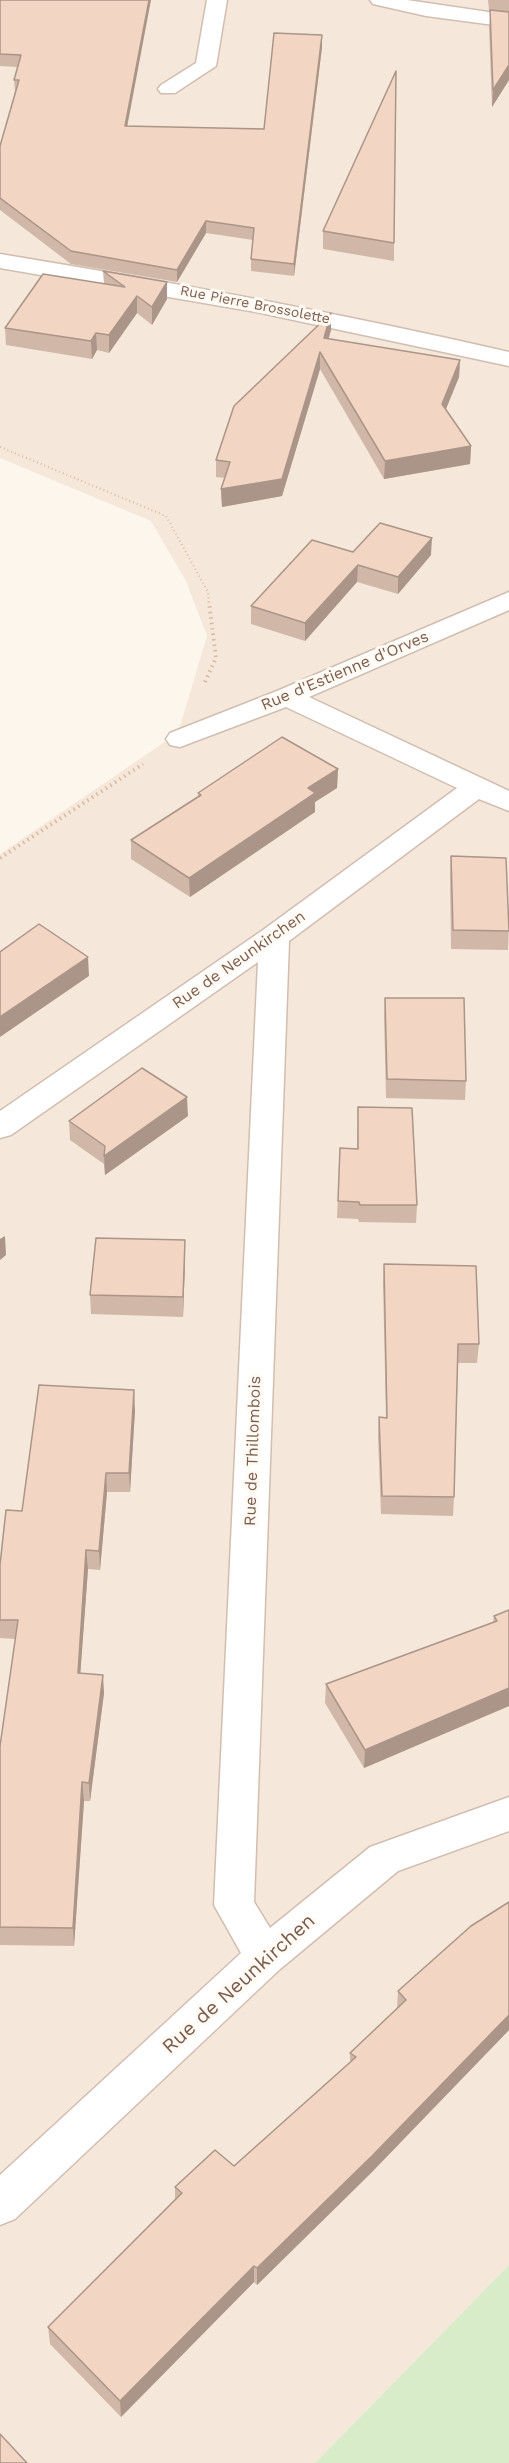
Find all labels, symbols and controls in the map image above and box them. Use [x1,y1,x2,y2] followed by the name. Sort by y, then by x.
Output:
[179,282,331,328] street label: Rue Pierre Brossolette
[258,627,432,715] street label: Rue d'Estienne d'Orves
[169,907,309,1013] street label: Rue de Neunkirchen
[241,1376,265,1526] street label: Rue de Thillombois
[158,1909,320,2059] street label: Rue de Neunkirchen

